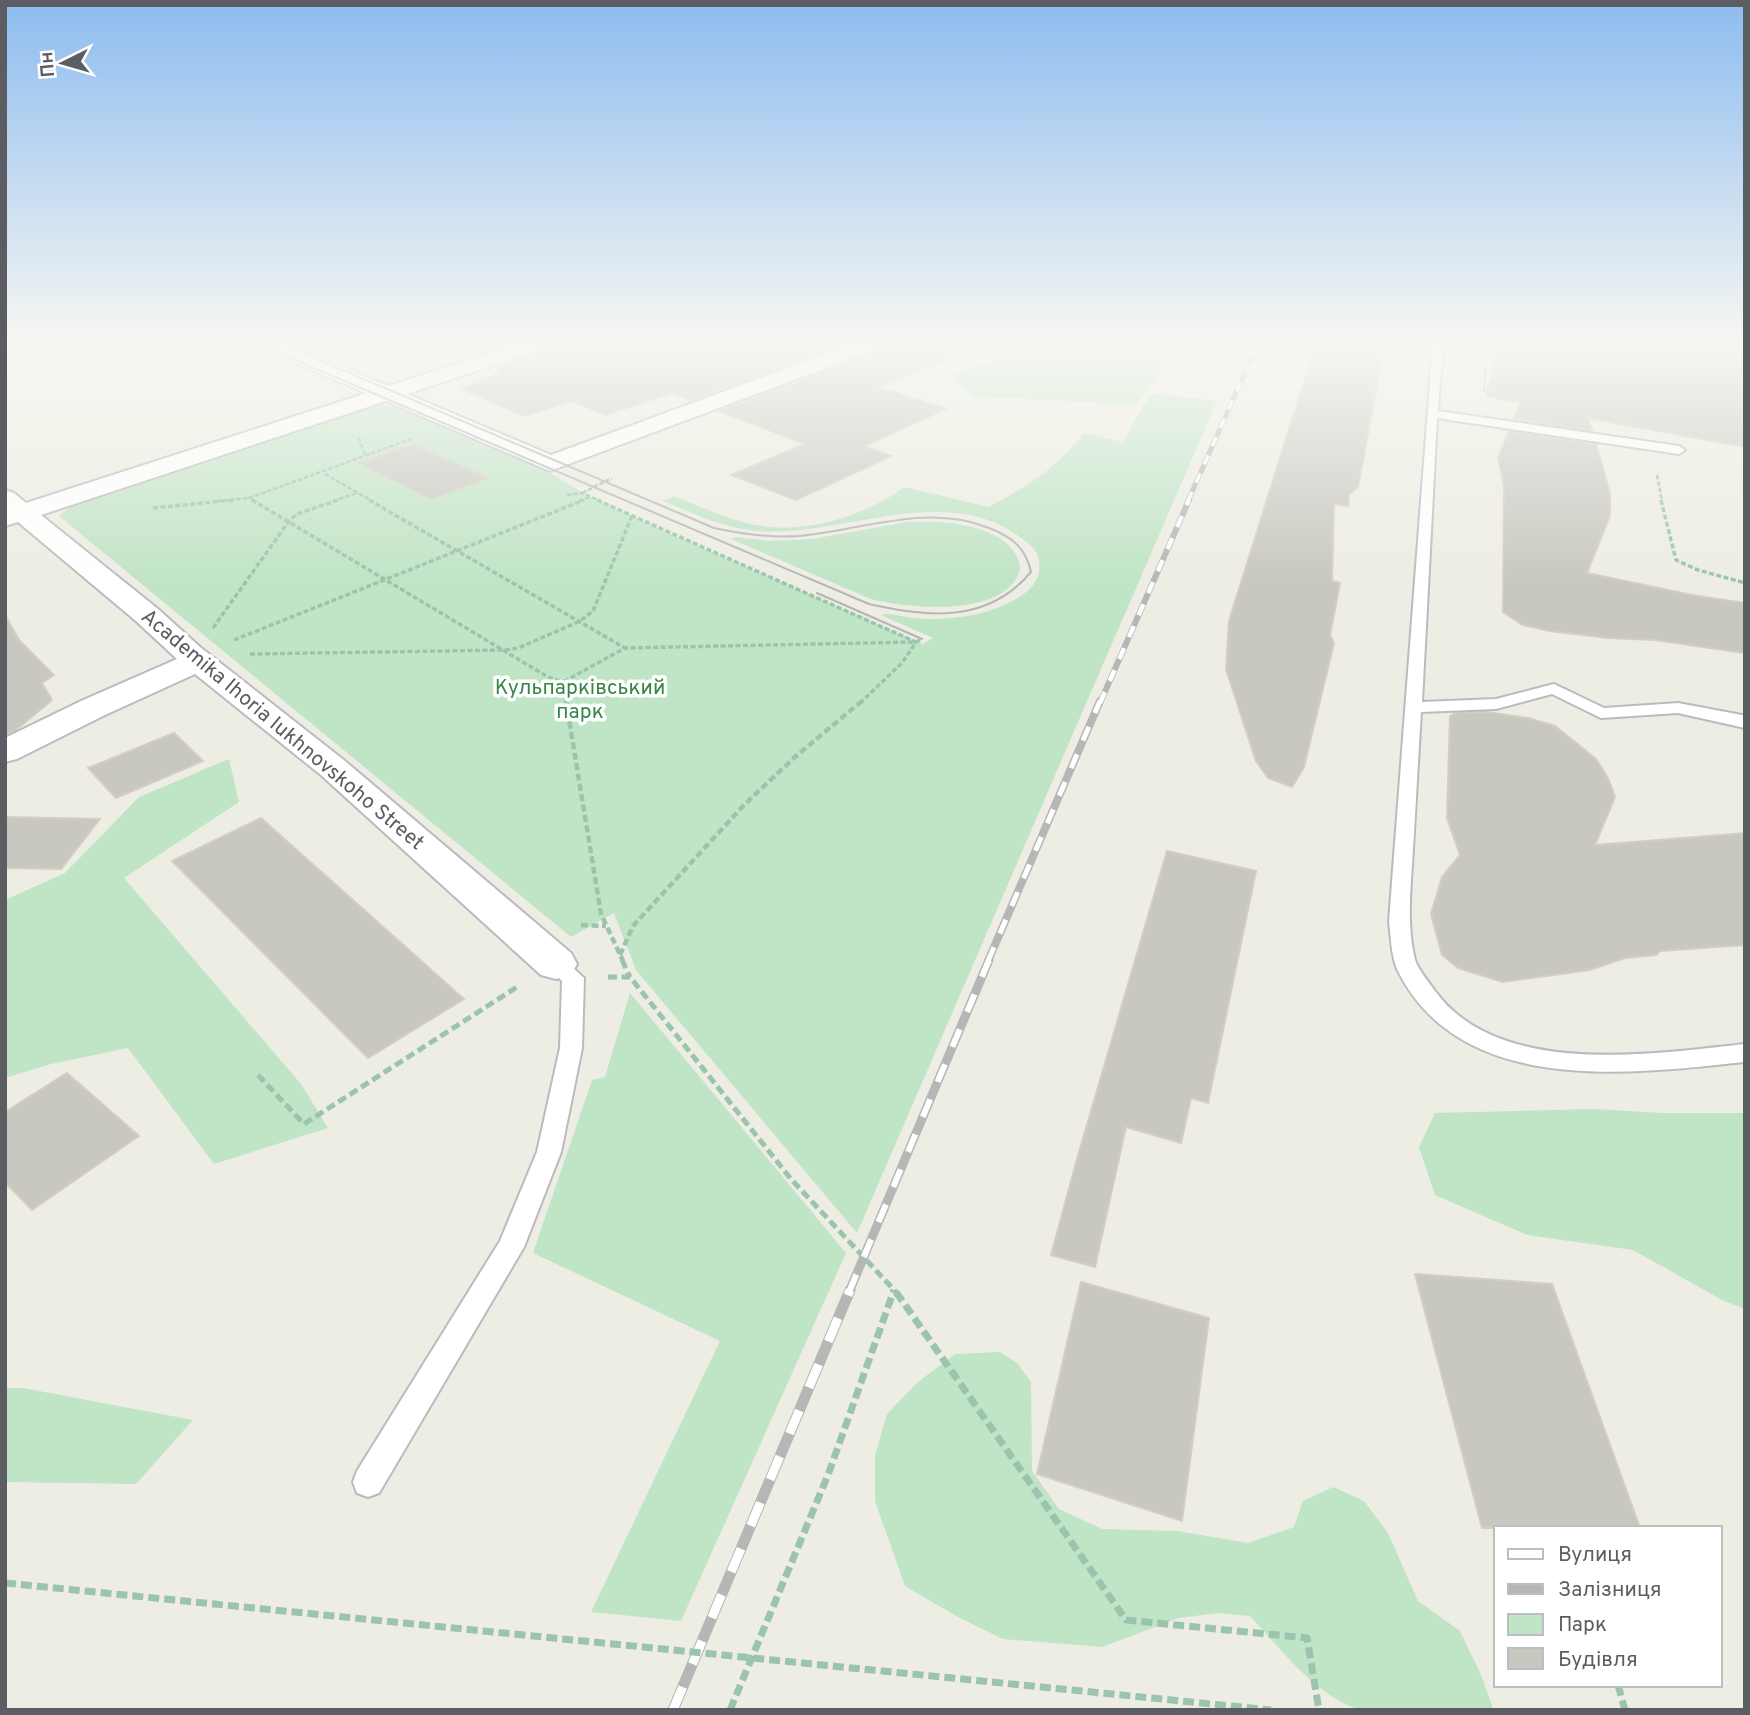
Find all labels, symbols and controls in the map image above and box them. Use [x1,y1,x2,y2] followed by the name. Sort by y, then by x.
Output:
[28,28,98,98] north arrow
[35,50,61,78] text: Пн
[135,604,429,857] street label: Academika Ihoria Iukhnovskoho Street
[495,675,665,726] park label: Кульпарківський парк
[1494,1526,1722,1687] legend
[1558,1542,1632,1569] text: Вулиця
[1558,1577,1662,1604] text: Залізниця
[1558,1612,1607,1639] text: Парк
[1558,1647,1638,1674] text: Будівля

